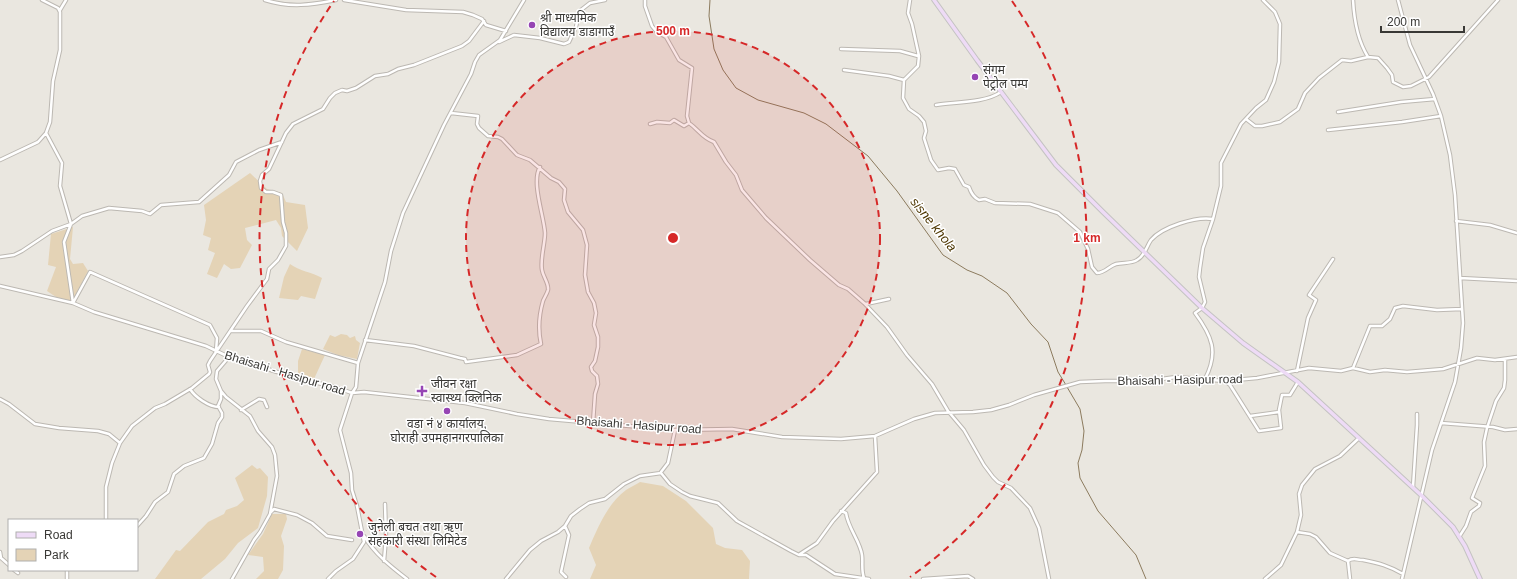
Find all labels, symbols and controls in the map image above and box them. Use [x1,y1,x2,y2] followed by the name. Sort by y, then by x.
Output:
[1381,8,1464,34] scale bar
[540,10,615,39] place label: श्री माध्यमिक विद्यालय डाडागाउँ
[1387,15,1420,29] text: 200 m
[527,20,537,30] marker: श्री माध्यमिक विद्यालय डाडागाउँ
[656,24,690,38] text: 500 m
[983,63,1028,91] place label: संगम पेट्रोल पम्प
[970,72,980,82] marker: संगम पेट्रोल पम्प
[907,194,960,254] water label: sisne khola
[666,231,680,245] centre of rings
[1073,231,1101,245] text: 1 km
[223,348,347,398] street label: Bhaisahi - Hasipur road
[1117,372,1243,388] street label: Bhaisahi - Hasipur road
[431,376,502,405] place label: जीवन रक्षा स्वास्थ्य क्लिनिक
[416,385,428,397] marker: जीवन रक्षा स्वास्थ्य क्लिनिक
[442,406,452,416] marker: वडा नं ४ कार्यालय, घोराही उपमहानगरपालिका
[576,414,702,436] street label: Bhaisahi - Hasipur road
[391,417,504,445] place label: वडा नं ४ कार्यालय, घोराही उपमहानगरपालिका
[8,519,138,571] legend
[368,519,467,548] place label: जुनेली बचत तथा ऋण सहकारी संस्था लिमिटेड
[44,528,73,542] text: Road
[355,529,365,539] marker: जुनेली बचत तथा ऋण सहकारी संस्था लिमिटेड
[44,548,70,562] text: Park

